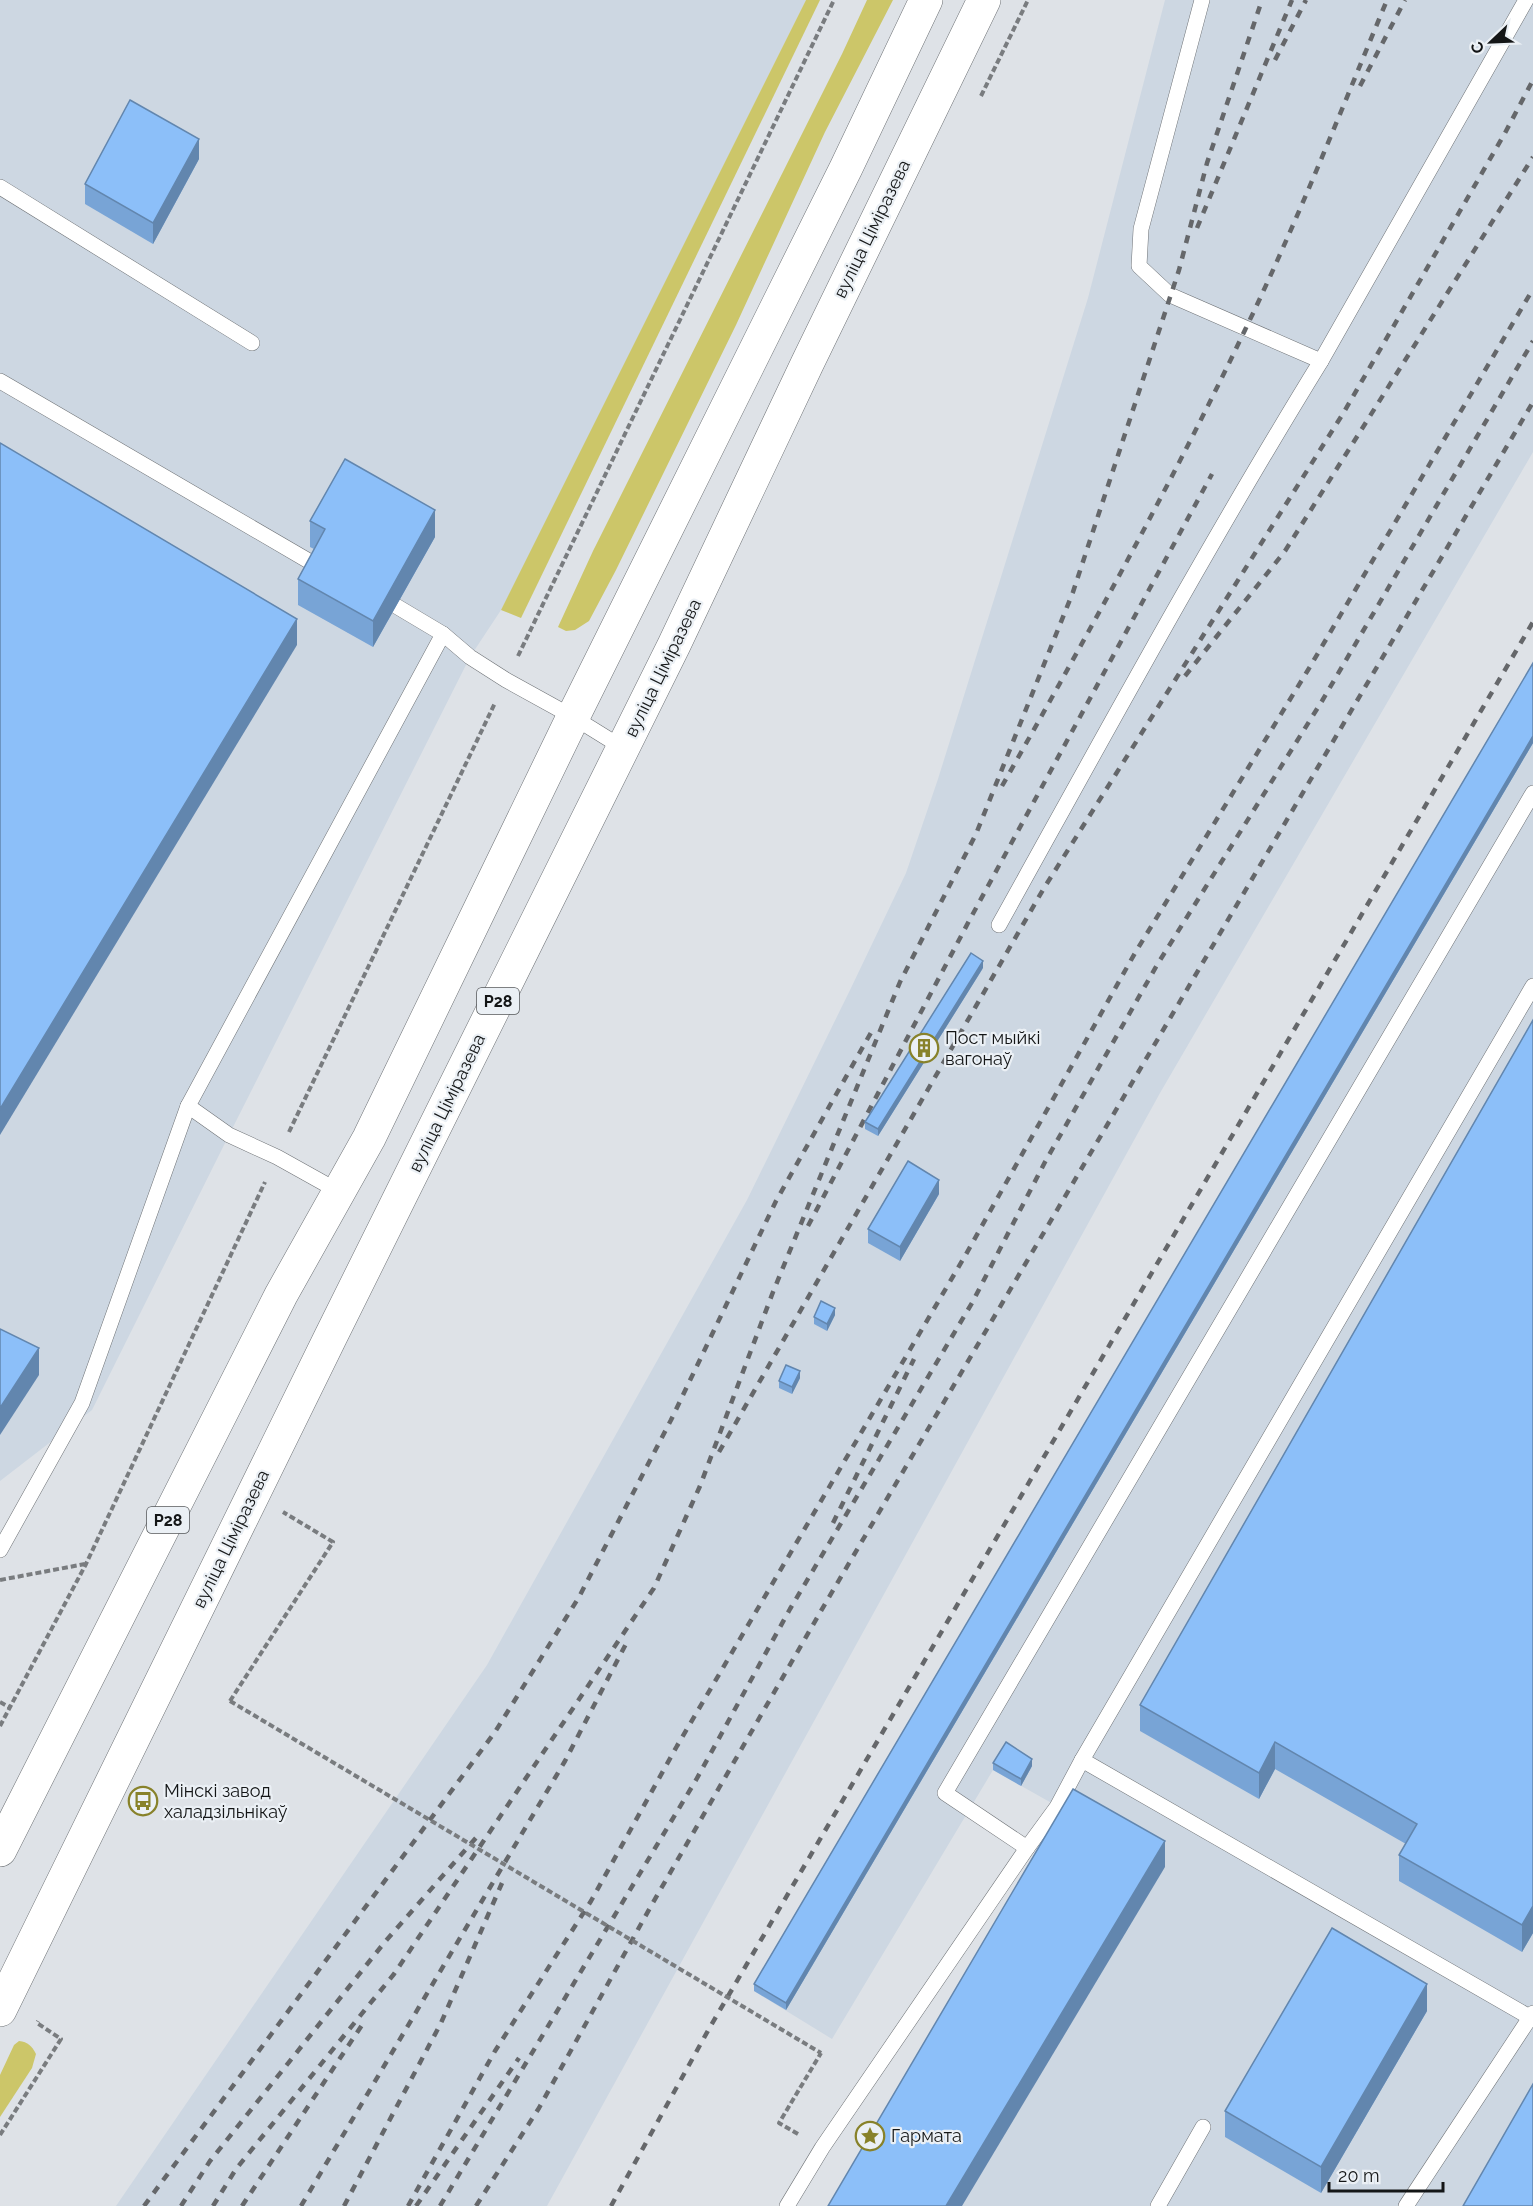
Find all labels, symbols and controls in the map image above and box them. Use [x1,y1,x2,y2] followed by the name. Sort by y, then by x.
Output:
[1461,12,1521,72] north arrow
[1467,39,1489,56] text: С
[829,156,914,301] street label: вуліца Ціміразева
[620,595,705,740] street label: вуліца Ціміразева
[477,988,519,1014] road number: Р28
[945,1027,1040,1069] place label: Пост мыйкі вагонаў
[404,1030,489,1175] street label: вуліца Ціміразева
[908,1032,940,1064] building icon: Пост мыйкі вагонаў
[188,1466,273,1611] street label: вуліца Ціміразева
[147,1507,189,1533] road number: Р28
[164,1780,288,1822] place label: Мінскі завод халадзільнікаў
[127,1785,159,1817] bus stop icon: Мінскі завод халадзільнікаў
[854,2120,886,2152] place icon: Гармата
[891,2125,962,2146] place label: Гармата
[1329,2155,1443,2193] scale bar
[1338,2165,1380,2186] text: 20 m

